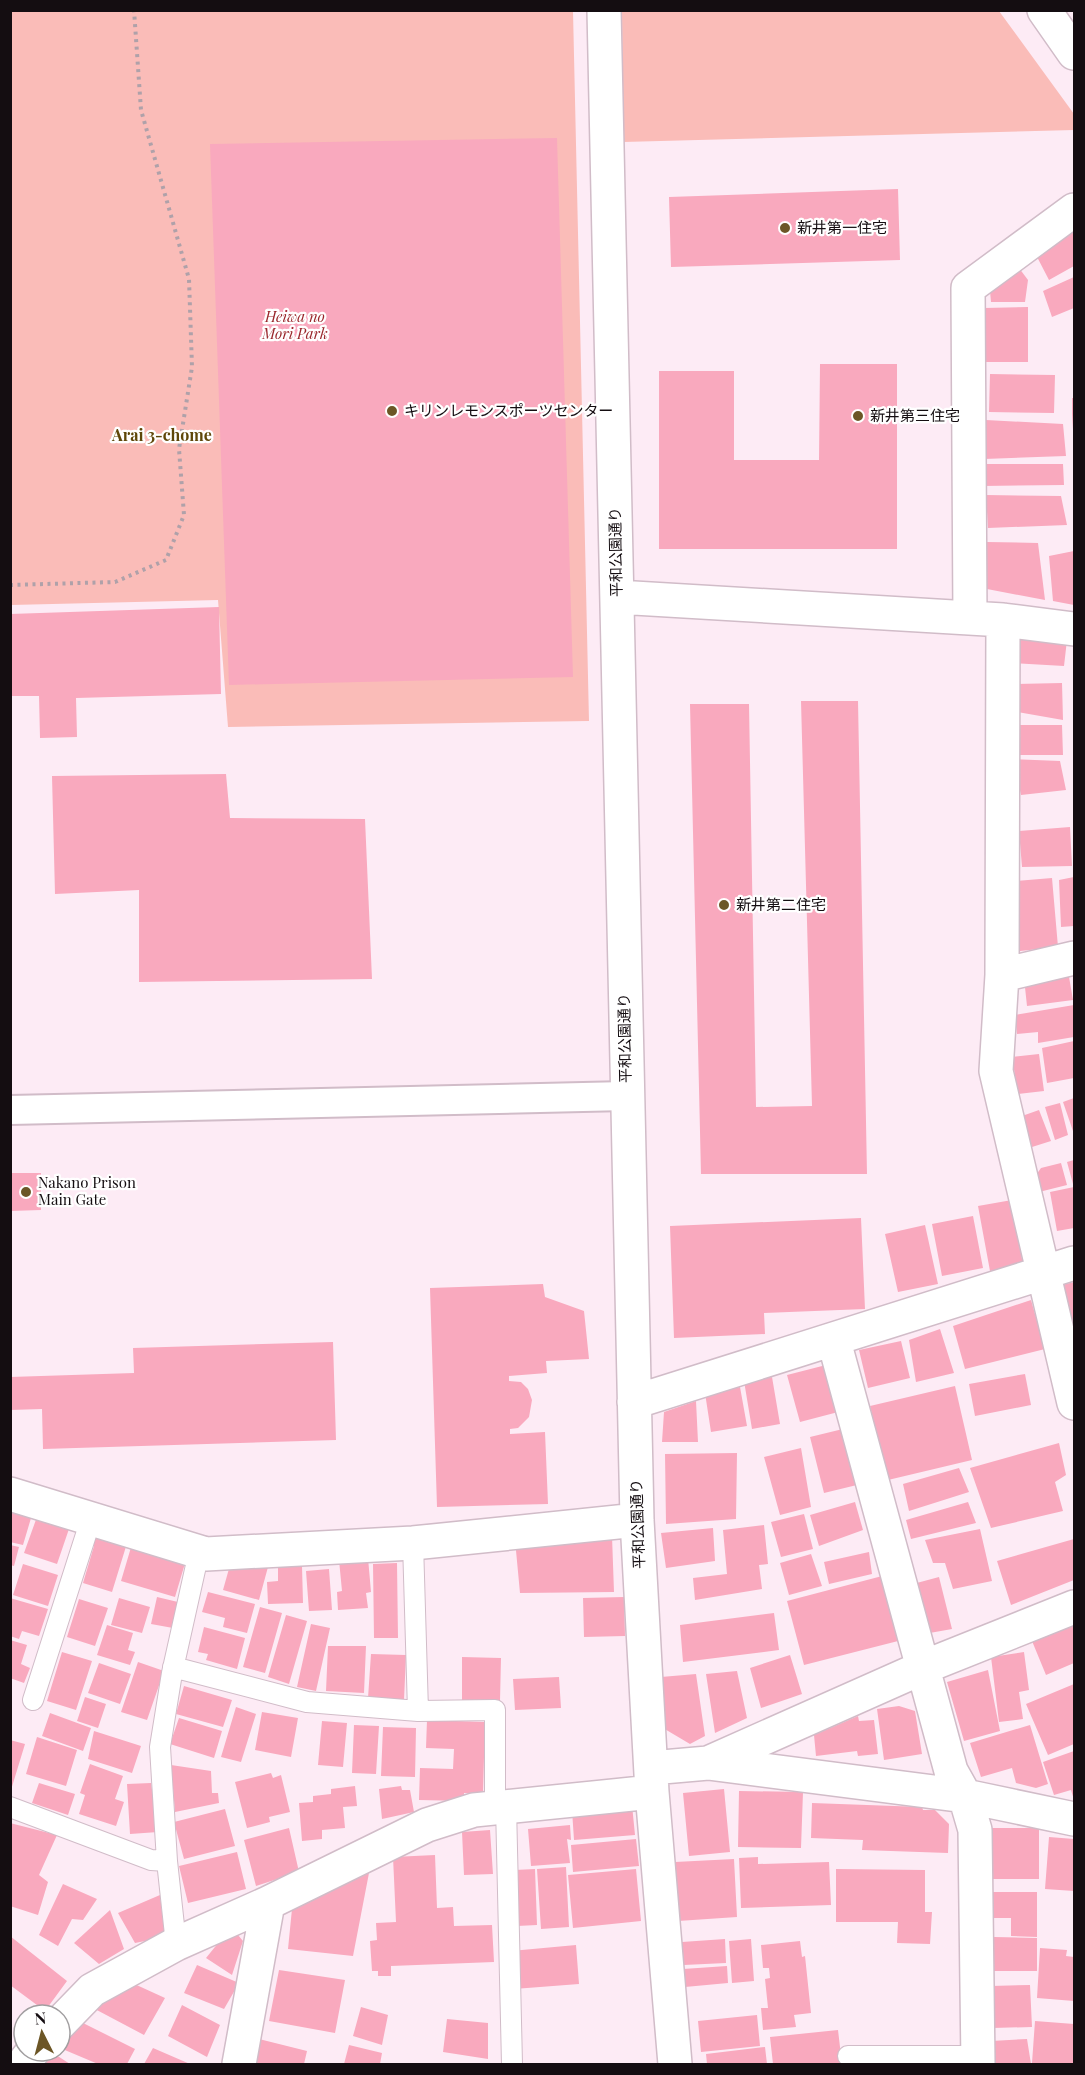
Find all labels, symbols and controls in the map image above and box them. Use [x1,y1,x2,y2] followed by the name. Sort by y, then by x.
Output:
[797,217,887,237] place label: 新井第一住宅
[778,221,792,235] marker: 新井第一住宅
[261,306,328,343] park label: Heiwa no Mori Park
[404,400,613,420] place label: キリンレモンスポーツセンター
[385,404,399,418] marker: キリンレモンスポーツセンター
[870,405,960,425] place label: 新井第三住宅
[851,409,865,423] marker: 新井第三住宅
[111,424,212,445] district label: Arai 3-chome
[604,507,626,597] street label: 平和公園通り
[736,894,826,914] place label: 新井第二住宅
[717,898,731,912] marker: 新井第二住宅
[613,993,635,1083] street label: 平和公園通り
[38,1172,136,1209] place label: Nakano Prison Main Gate
[19,1185,33,1199] marker: Nakano Prison Main Gate
[625,1479,649,1569] street label: 平和公園通り
[12,2003,72,2063] north arrow
[34,2006,48,2029] text: N

